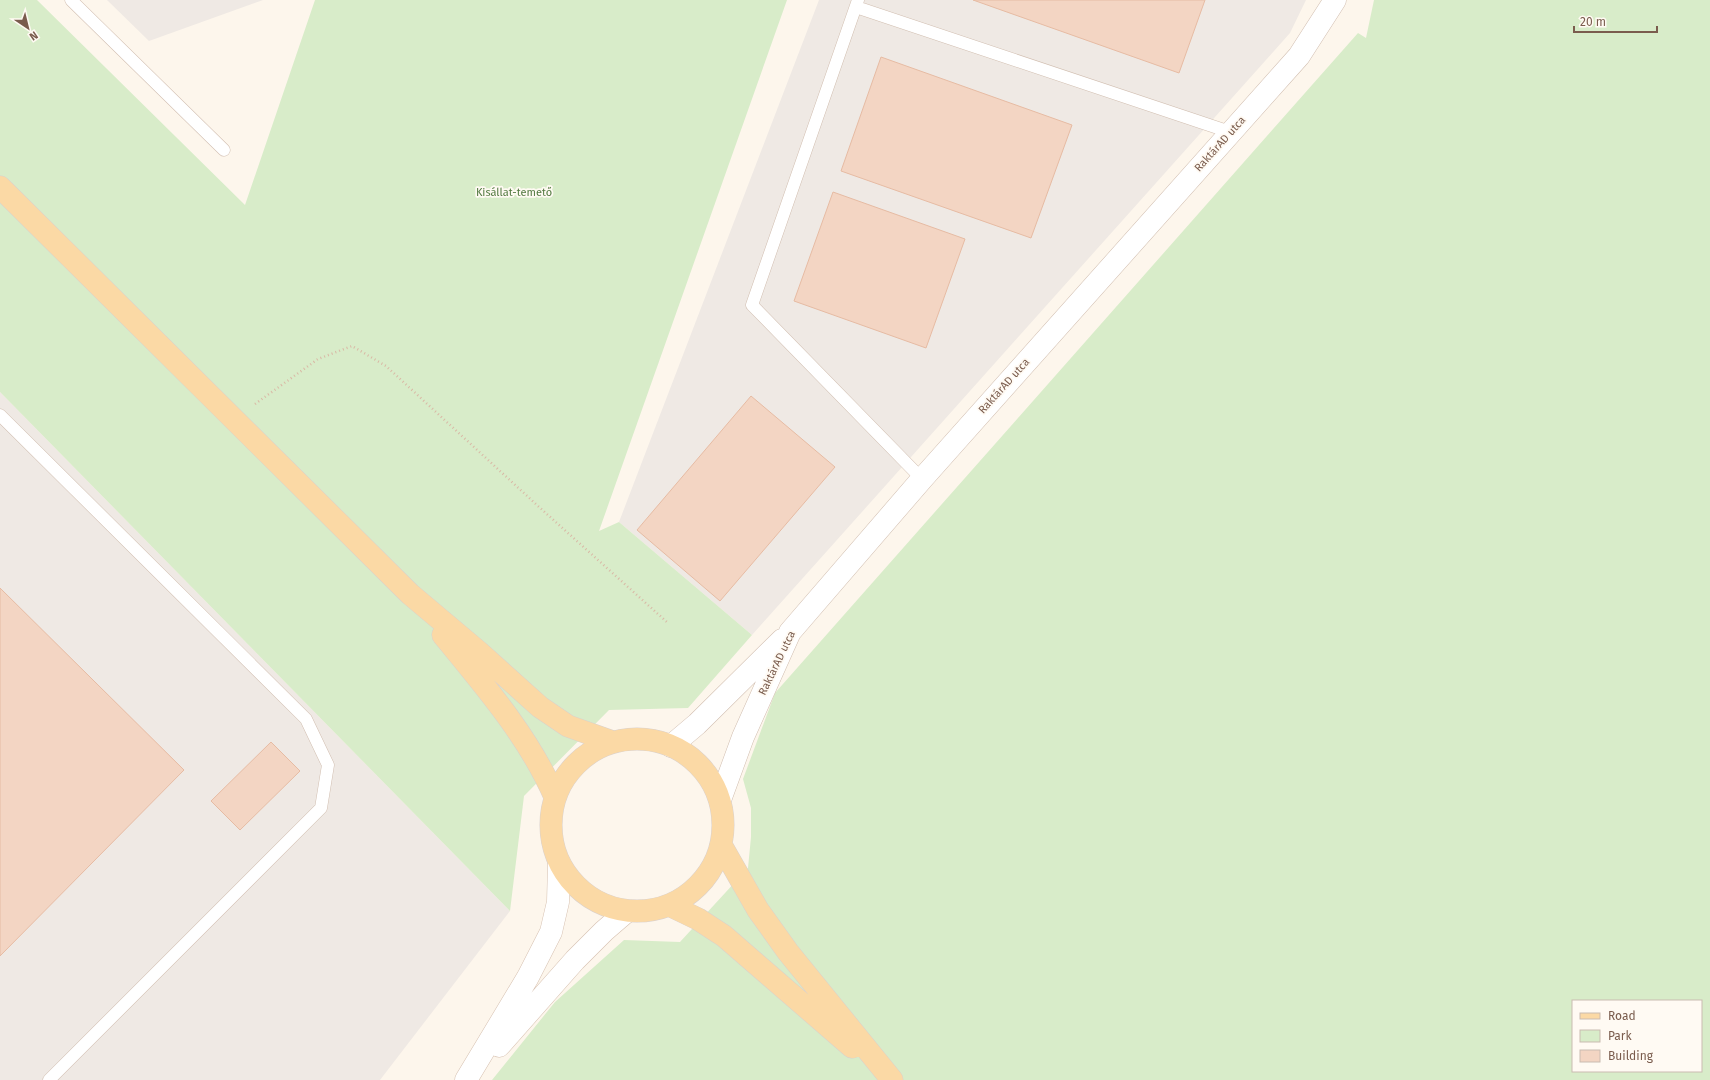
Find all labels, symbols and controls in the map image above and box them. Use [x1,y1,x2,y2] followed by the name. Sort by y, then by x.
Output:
[8,8,48,48] north arrow
[1574,8,1657,34] scale bar
[1580,15,1606,29] text: 20 m
[27,28,40,43] text: N
[1192,114,1248,174] street label: RaktárAD utca
[476,186,552,199] park label: Kisállat-temető
[976,356,1032,416] street label: RaktárAD utca
[756,629,798,697] street label: RaktárAD utca
[1572,1000,1702,1072] legend
[1608,1009,1636,1023] text: Road
[1608,1029,1632,1043] text: Park
[1608,1049,1654,1063] text: Building

